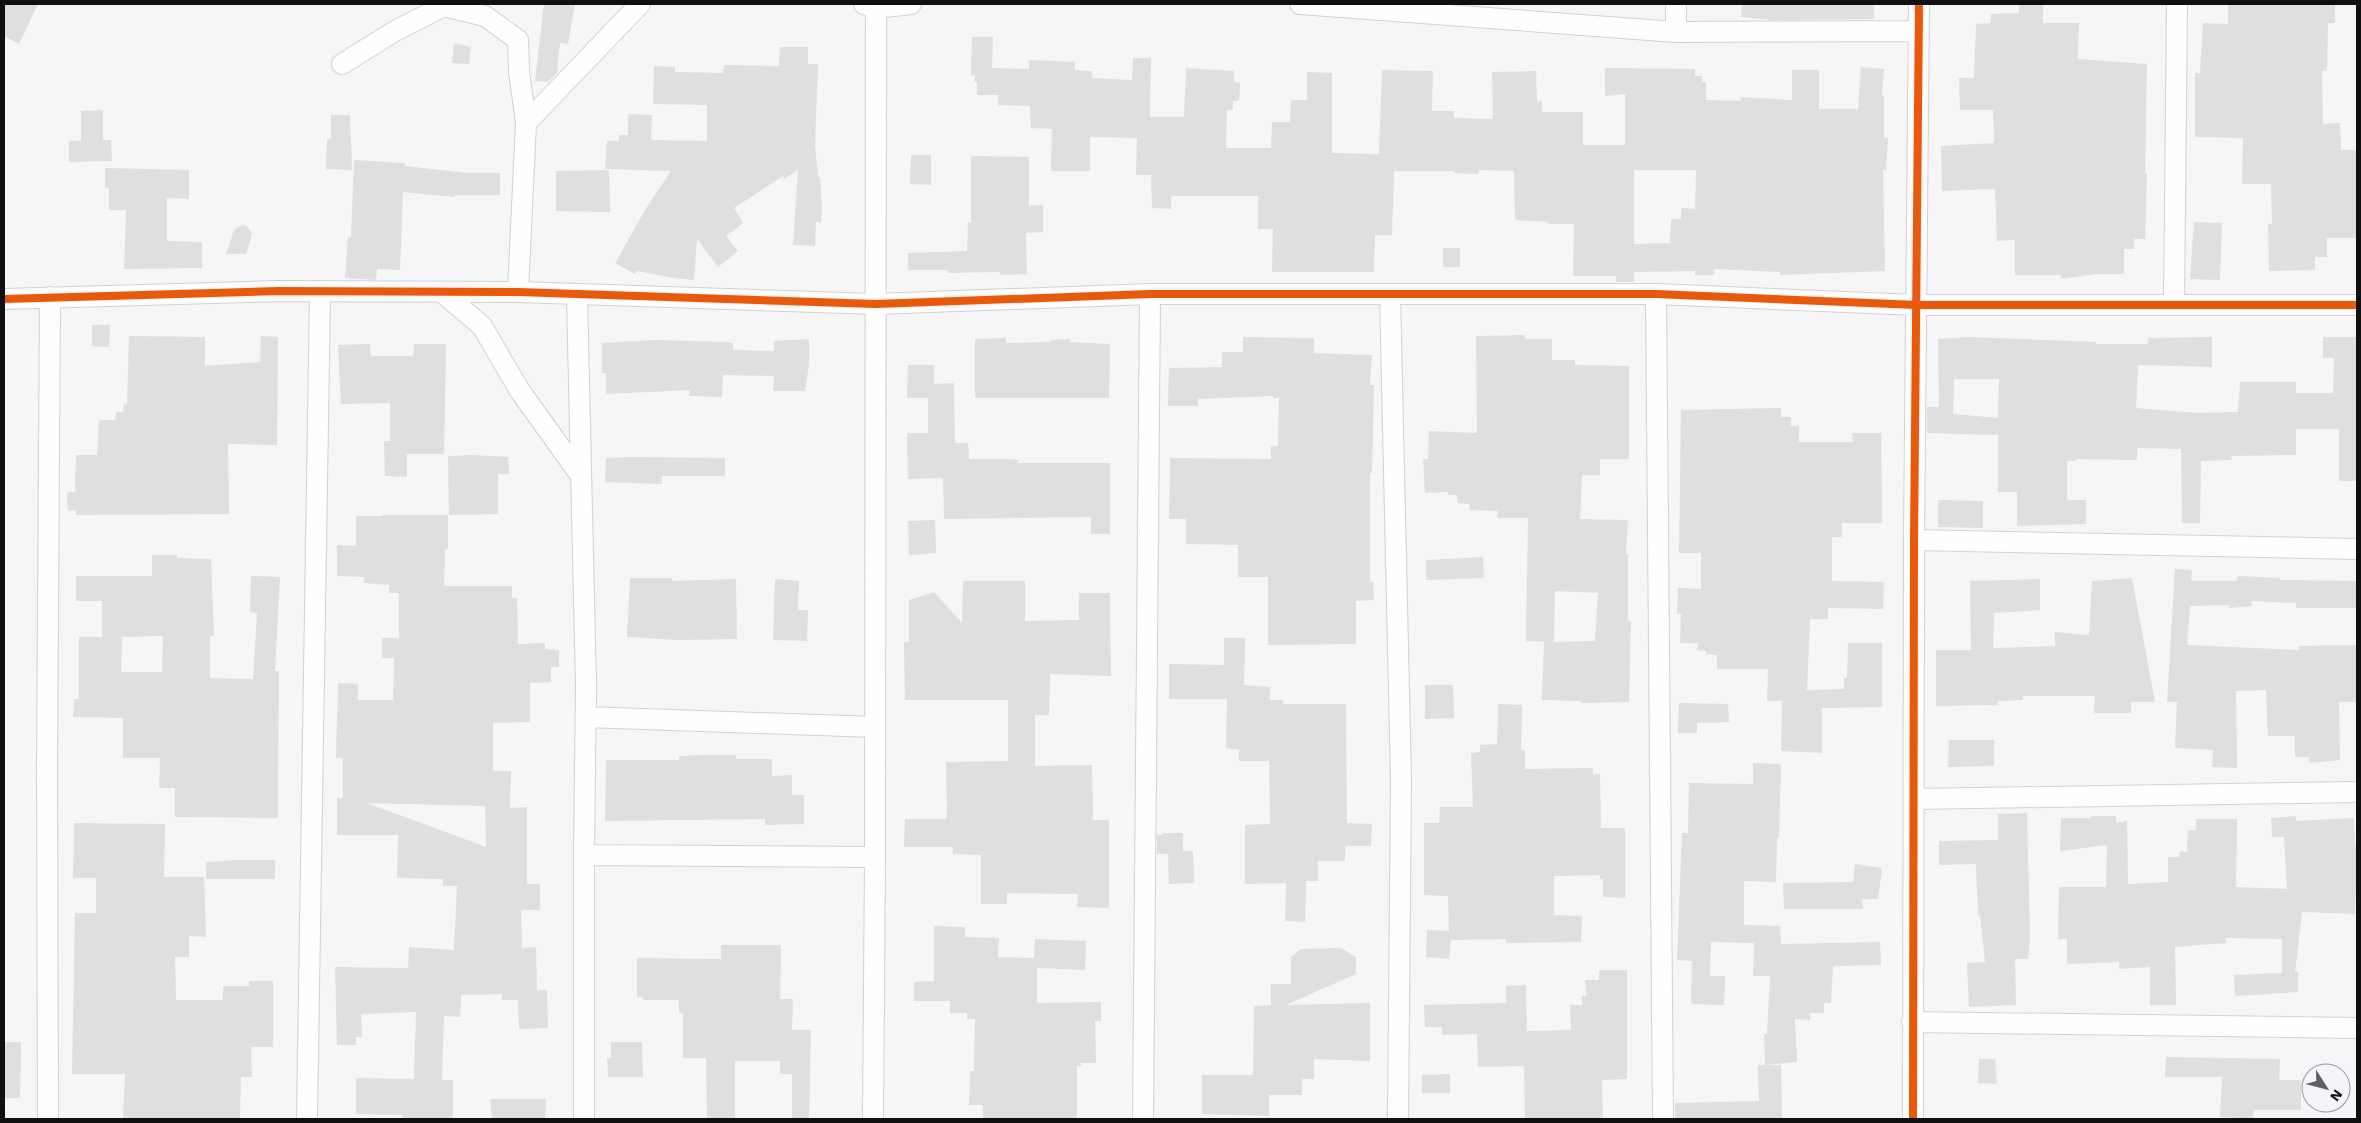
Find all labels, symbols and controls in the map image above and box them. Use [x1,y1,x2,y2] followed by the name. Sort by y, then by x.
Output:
[2301,1063,2351,1113] north arrow
[2327,1087,2346,1105] text: N

